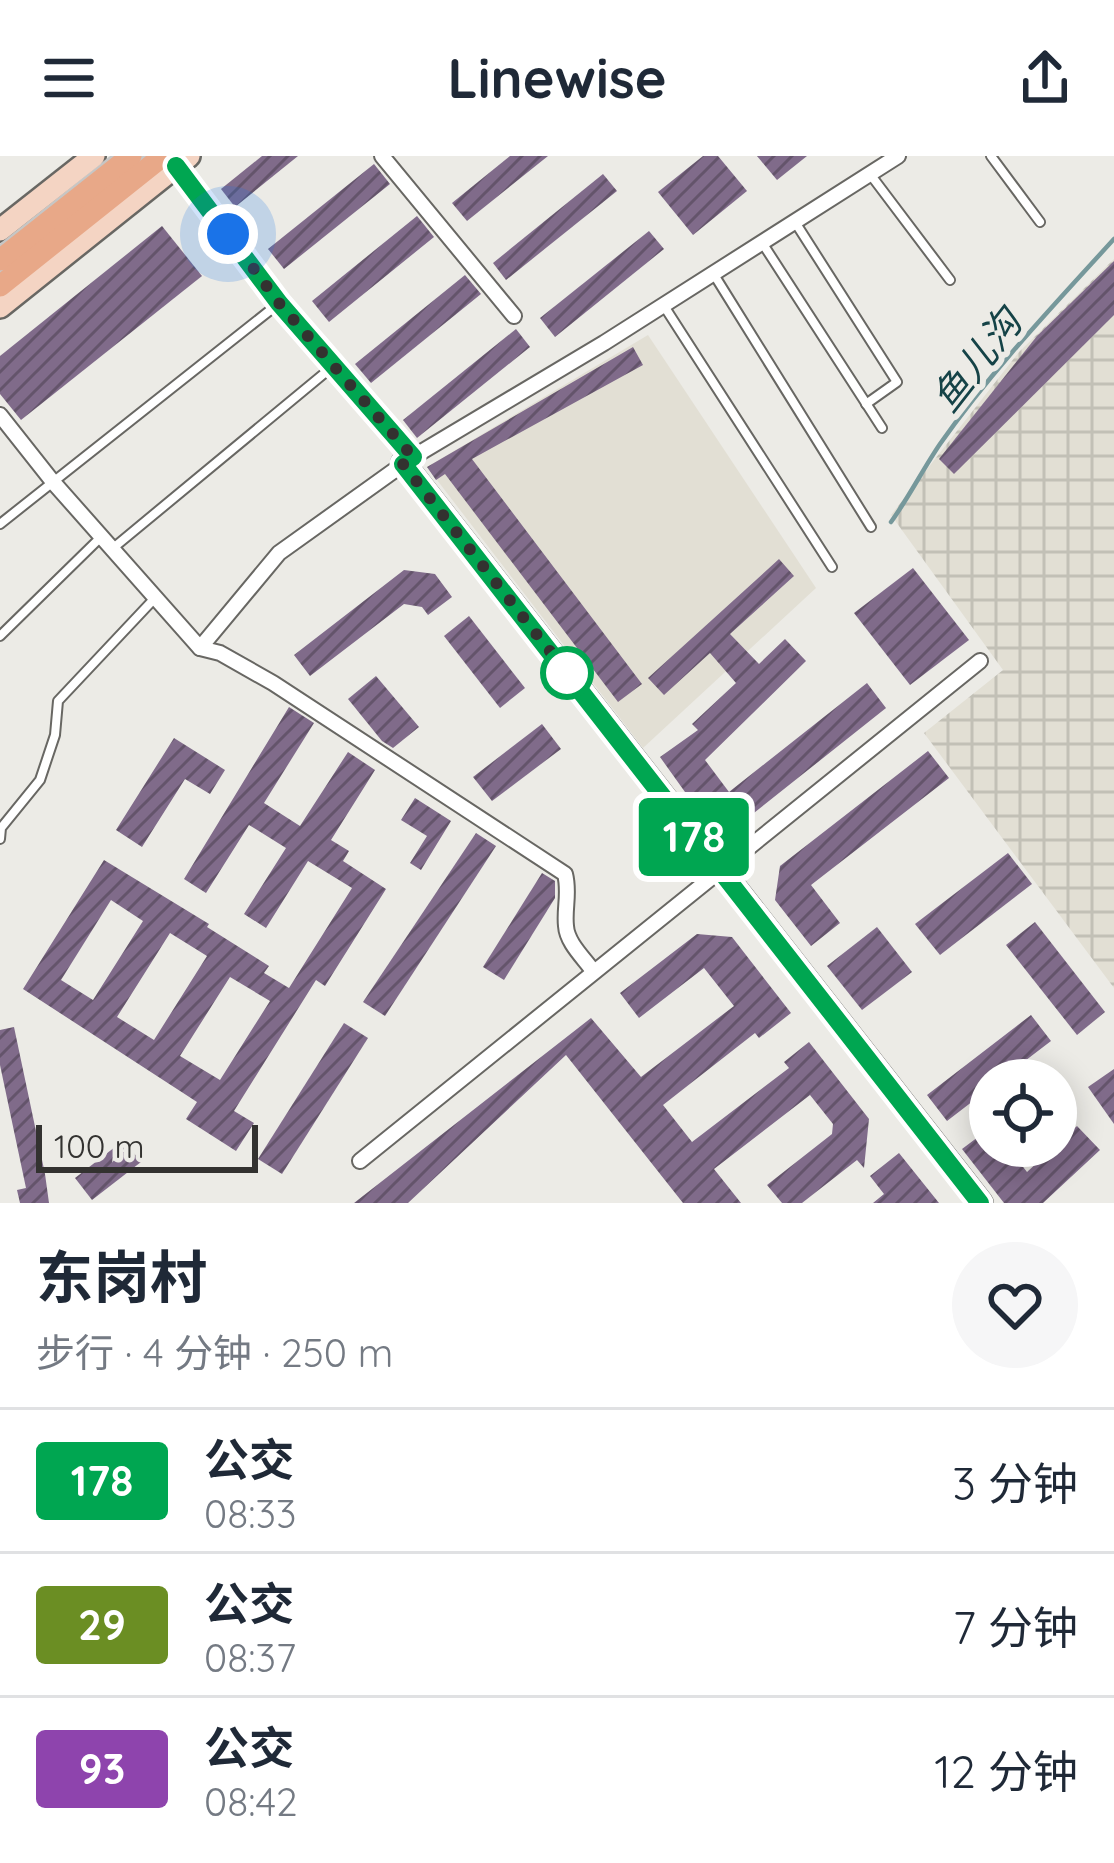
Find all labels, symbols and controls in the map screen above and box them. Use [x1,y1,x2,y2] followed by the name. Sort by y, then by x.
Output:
[447,44,667,112] text: Linewise
[36,45,102,111] icon: menu
[1012,45,1078,111] icon: share
[198,204,258,264] your location
[921,296,1034,421] water label: 鱼儿沟
[542,648,592,698] unlabelled marker
[625,798,763,876] line badge: 178
[663,810,725,863] text: 178
[969,1059,1077,1167] map controls
[969,1059,1077,1167] button: locate
[36,1119,258,1172] scale bar
[54,1125,145,1166] text: 100 m
[36,1241,207,1312] text: 东岗村
[952,1242,1078,1368] button: heart
[36,1328,393,1377] text: 步行 · 4 分钟 · 250 m
[204,1431,294,1487] text: 公交
[71,1454,133,1507] text: 178
[952,1455,1078,1511] text: 3 分钟
[204,1489,296,1538] text: 08:33
[204,1575,294,1631] text: 公交
[78,1598,126,1651] text: 29
[953,1599,1078,1655] text: 7 分钟
[204,1633,296,1682] text: 08:37
[204,1719,294,1775] text: 公交
[79,1742,125,1795] text: 93
[934,1743,1078,1799] text: 12 分钟
[204,1777,298,1826] text: 08:42

